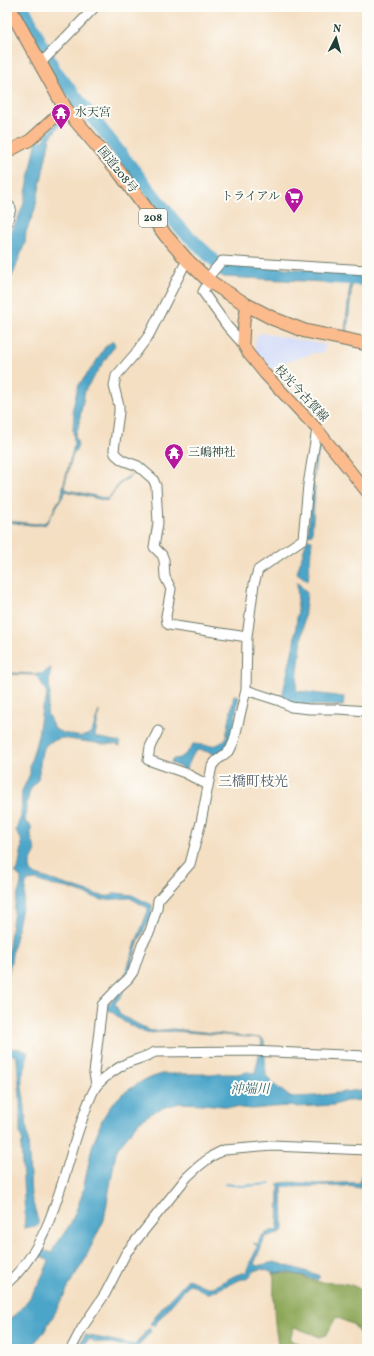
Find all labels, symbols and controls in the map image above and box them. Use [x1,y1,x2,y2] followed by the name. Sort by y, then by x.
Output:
[316,18,356,58] north arrow
[332,22,342,37] text: N
[50,102,72,130] temple icon: 水天宮
[75,105,111,121] place label: 水天宮
[93,143,141,197] street label: 国道208号
[283,186,305,214] supermarket icon: トライアル
[221,189,280,205] place label: トライアル
[139,209,167,227] road number: 208
[271,362,331,426] street label: 枝光今古賀線
[163,442,185,470] temple icon: 三嶋神社
[188,445,236,461] place label: 三嶋神社
[218,773,288,792] district label: 三橋町枝光
[230,1081,271,1099] water label: 沖端川

